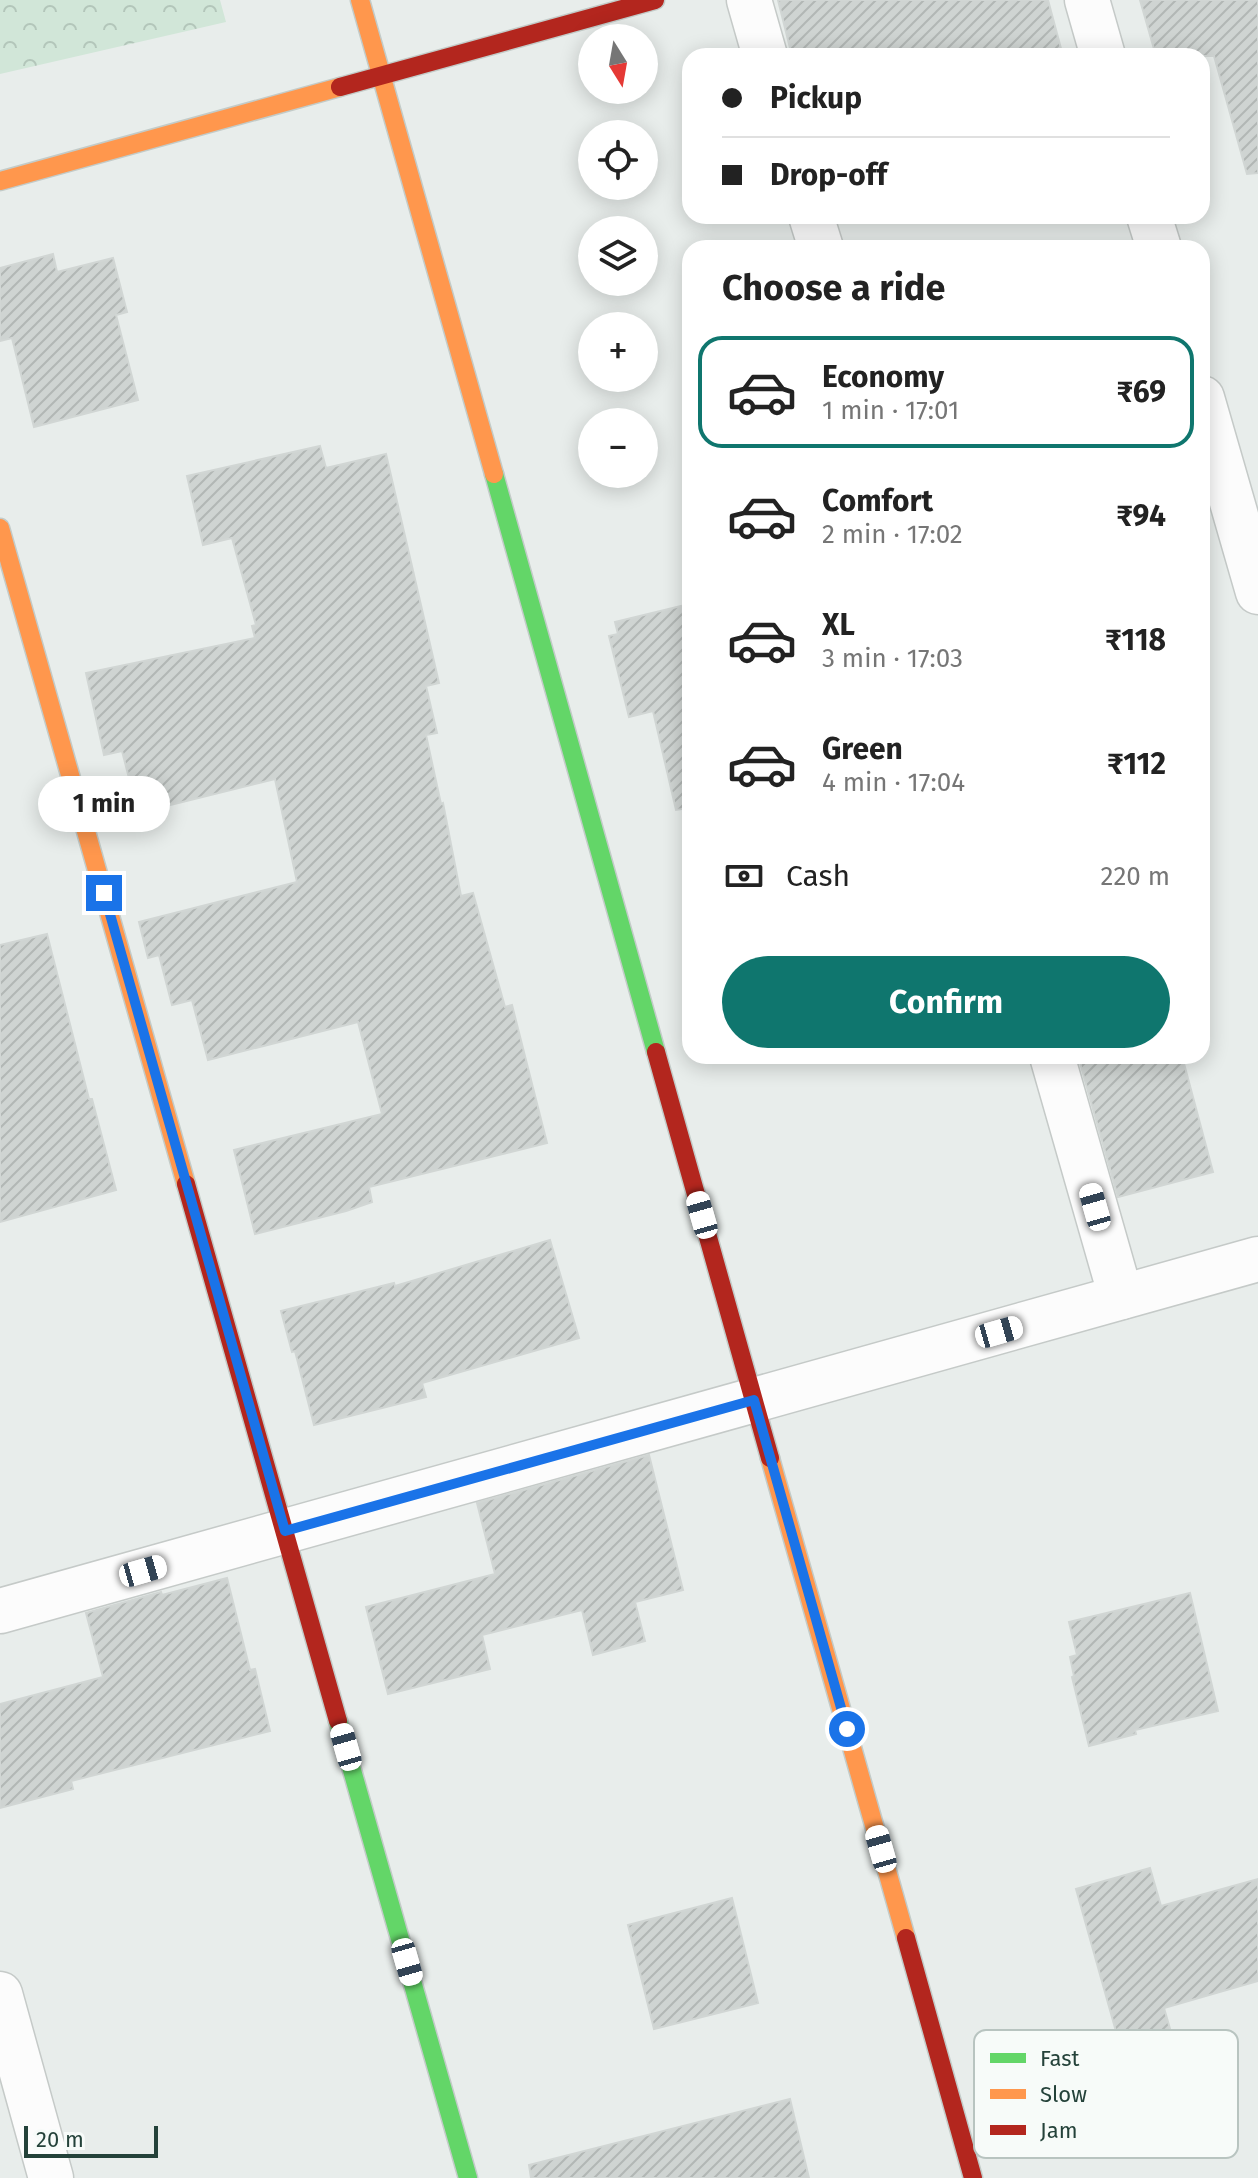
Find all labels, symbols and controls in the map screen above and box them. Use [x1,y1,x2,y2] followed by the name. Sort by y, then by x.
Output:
[578,24,658,104] north arrow
[578,24,658,488] map controls
[770,80,862,116] text: Pickup
[578,120,658,200] button: locate
[770,157,887,193] text: Drop-off
[578,216,658,296] button: layers
[722,266,945,310] text: Choose a ride
[578,312,658,392] button: +
[726,356,798,428] icon: car
[822,359,944,395] text: Economy
[1116,374,1166,410] text: ₹69
[822,395,959,426] text: 1 min · 17:01
[578,408,658,488] button: −
[726,480,798,552] icon: car
[822,483,933,519] text: Comfort
[1116,498,1166,534] text: ₹94
[822,519,963,550] text: 2 min · 17:02
[726,604,798,676] icon: car
[822,607,855,643] text: XL
[1105,622,1166,658] text: ₹118
[822,643,963,674] text: 3 min · 17:03
[726,728,798,800] icon: car
[822,731,903,767] text: Green
[1107,746,1166,782] text: ₹112
[822,767,965,798] text: 4 min · 17:04
[38,777,170,833] callout: 1 min
[73,788,135,819] text: 1 min
[722,854,766,898] icon: cash
[786,858,850,894] text: Cash
[1101,861,1170,892] text: 220 m
[86,875,122,911] route end
[722,956,1170,1048] button: Confirm
[1077,1181,1113,1233] car
[684,1189,720,1241] car
[973,1314,1025,1350] car
[117,1553,169,1589] car
[829,1711,865,1747] route start
[328,1721,364,1773] car
[863,1823,899,1875] car
[389,1936,425,1988] car
[974,2030,1238,2158] legend
[1040,2045,1080,2072] text: Fast
[1040,2081,1087,2108] text: Slow
[1040,2117,1078,2144] text: Jam
[24,2122,158,2158] scale bar
[36,2126,84,2153] text: 20 m

